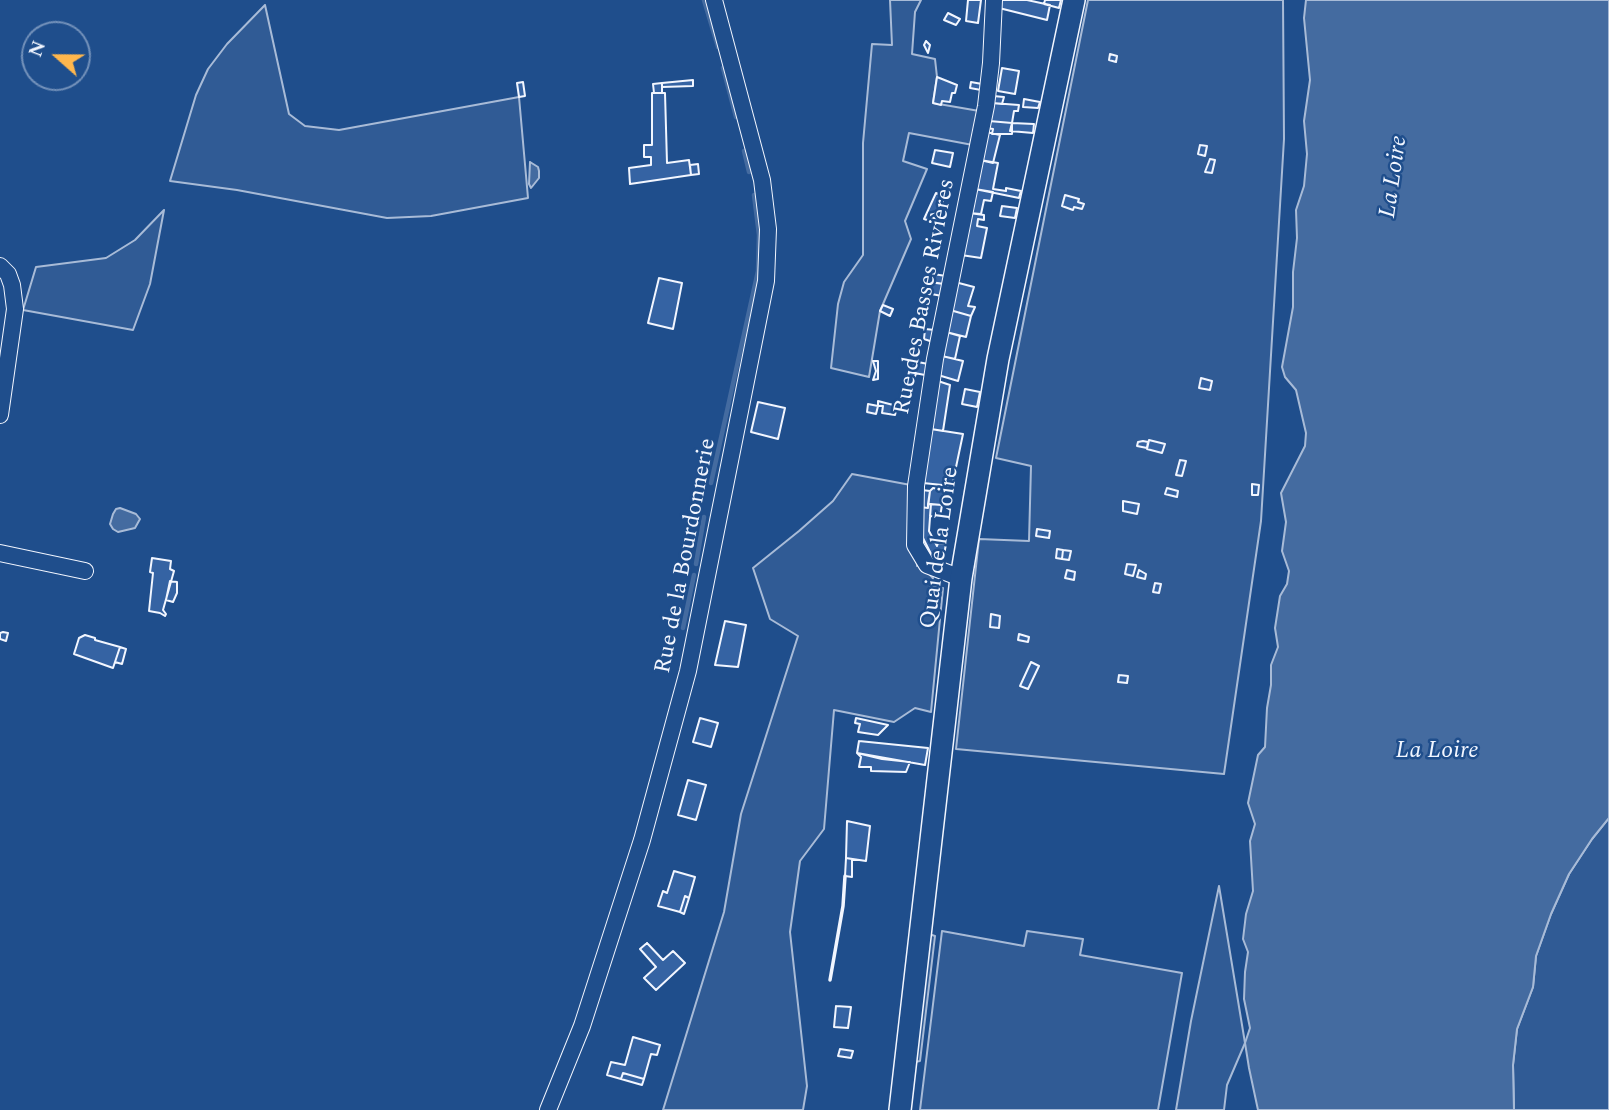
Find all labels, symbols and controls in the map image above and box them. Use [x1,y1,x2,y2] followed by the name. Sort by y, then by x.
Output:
[21,21,91,91] north arrow
[21,37,54,61] text: N
[1375,134,1415,220] water label: La Loire
[890,177,962,417] street label: Rue des Basses Rivières
[651,436,723,676] street label: Rue de la Bourdonnerie
[916,465,966,631] street label: Quai de la Loire
[1395,738,1479,766] water label: La Loire

